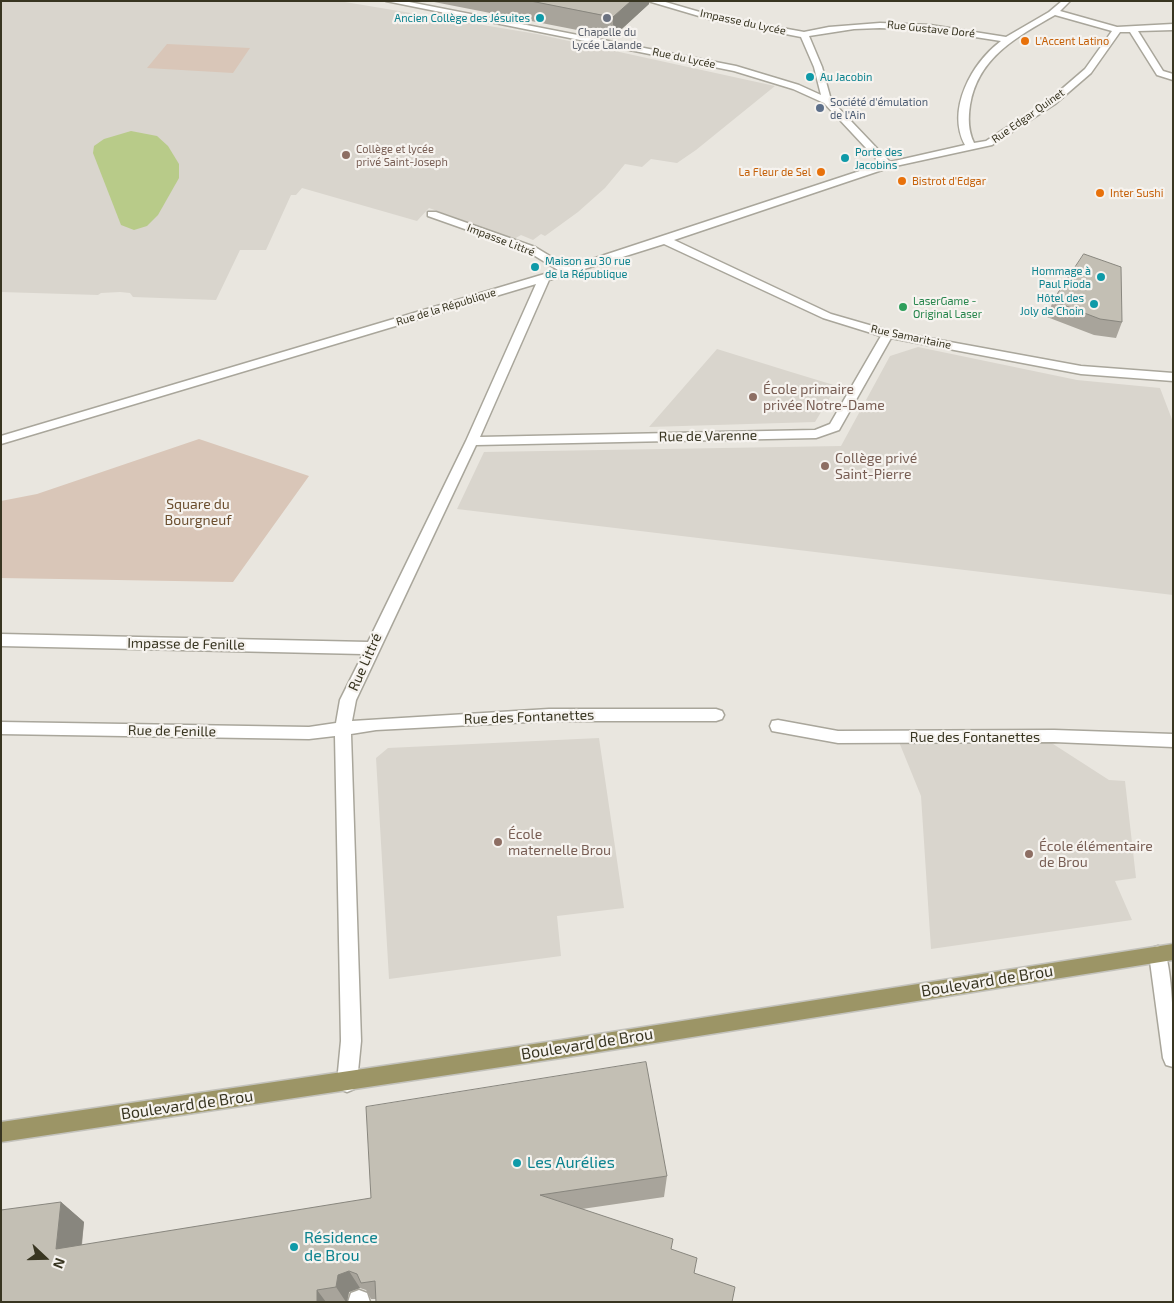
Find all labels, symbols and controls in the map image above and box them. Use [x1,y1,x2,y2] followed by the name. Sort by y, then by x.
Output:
[699,6,787,38] street label: Impasse du Lycée
[394,11,530,25] place label: Ancien Collège des Jésuites
[534,12,546,24] marker: Ancien Collège des Jésuites
[601,12,613,24] marker: Chapelle du Lycée Lalande
[886,18,976,40] street label: Rue Gustave Doré
[572,25,642,51] place label: Chapelle du Lycée Lalande
[1035,34,1109,48] place label: L'Accent Latino
[1019,35,1031,47] marker: L'Accent Latino
[651,45,717,71] street label: Rue du Lycée
[820,70,872,84] place label: Au Jacobin
[804,71,816,83] marker: Au Jacobin
[989,86,1067,146] street label: Rue Edgar Quinet
[830,95,928,121] place label: Société d'émulation de l'Ain
[814,102,826,114] marker: Société d'émulation de l'Ain
[356,142,448,168] place label: Collège et lycée privé Saint-Joseph
[855,145,902,171] place label: Porte des Jacobins
[340,149,352,161] marker: Collège et lycée privé Saint-Joseph
[839,152,851,164] marker: Porte des Jacobins
[739,165,811,179] place label: La Fleur de Sel
[815,166,827,178] marker: La Fleur de Sel
[912,174,986,188] place label: Bistrot d'Edgar
[896,175,908,187] marker: Bistrot d'Edgar
[1110,186,1163,200] place label: Inter Sushi
[1094,187,1106,199] marker: Inter Sushi
[465,221,537,259] street label: Impasse Littré
[545,254,631,280] place label: Maison au 30 rue de la République
[529,261,541,273] marker: Maison au 30 rue de la République
[1032,264,1091,290] place label: Hommage à Paul Pioda
[1095,271,1107,283] marker: Hommage à Paul Pioda
[394,286,498,328] street label: Rue de la République
[1020,291,1084,317] place label: Hôtel des Joly de Choin
[913,294,982,320] place label: LaserGame - Original Laser
[1088,298,1100,310] marker: Hôtel des Joly de Choin
[897,301,909,313] marker: LaserGame - Original Laser
[870,322,952,352] street label: Rue Samaritaine
[763,381,885,414] place label: École primaire privée Notre-Dame
[747,391,759,403] marker: École primaire privée Notre-Dame
[659,427,757,445] street label: Rue de Varenne
[835,450,917,482] place label: Collège privé Saint-Pierre
[819,460,831,472] marker: Collège privé Saint-Pierre
[165,496,231,528] park label: Square du Bourgneuf
[345,630,385,694] street label: Rue Littré
[127,635,245,653] street label: Impasse de Fenille
[464,706,594,728] street label: Rue des Fontanettes
[128,722,216,740] street label: Rue de Fenille
[910,729,1040,745] street label: Rue des Fontanettes
[508,826,611,859] place label: École maternelle Brou
[492,836,504,848] marker: École maternelle Brou
[1039,838,1153,870] place label: École élémentaire de Brou
[1023,848,1035,860] marker: École élémentaire de Brou
[920,961,1054,1001] street label: Boulevard de Brou
[520,1024,654,1064] street label: Boulevard de Brou
[120,1086,254,1124] street label: Boulevard de Brou
[527,1153,615,1173] place label: Les Aurélies
[511,1157,523,1169] marker: Les Aurélies
[304,1228,378,1266] place label: Résidence de Brou
[20,1233,70,1283] north arrow
[288,1241,300,1253] marker: Résidence de Brou
[50,1256,69,1271] text: N

